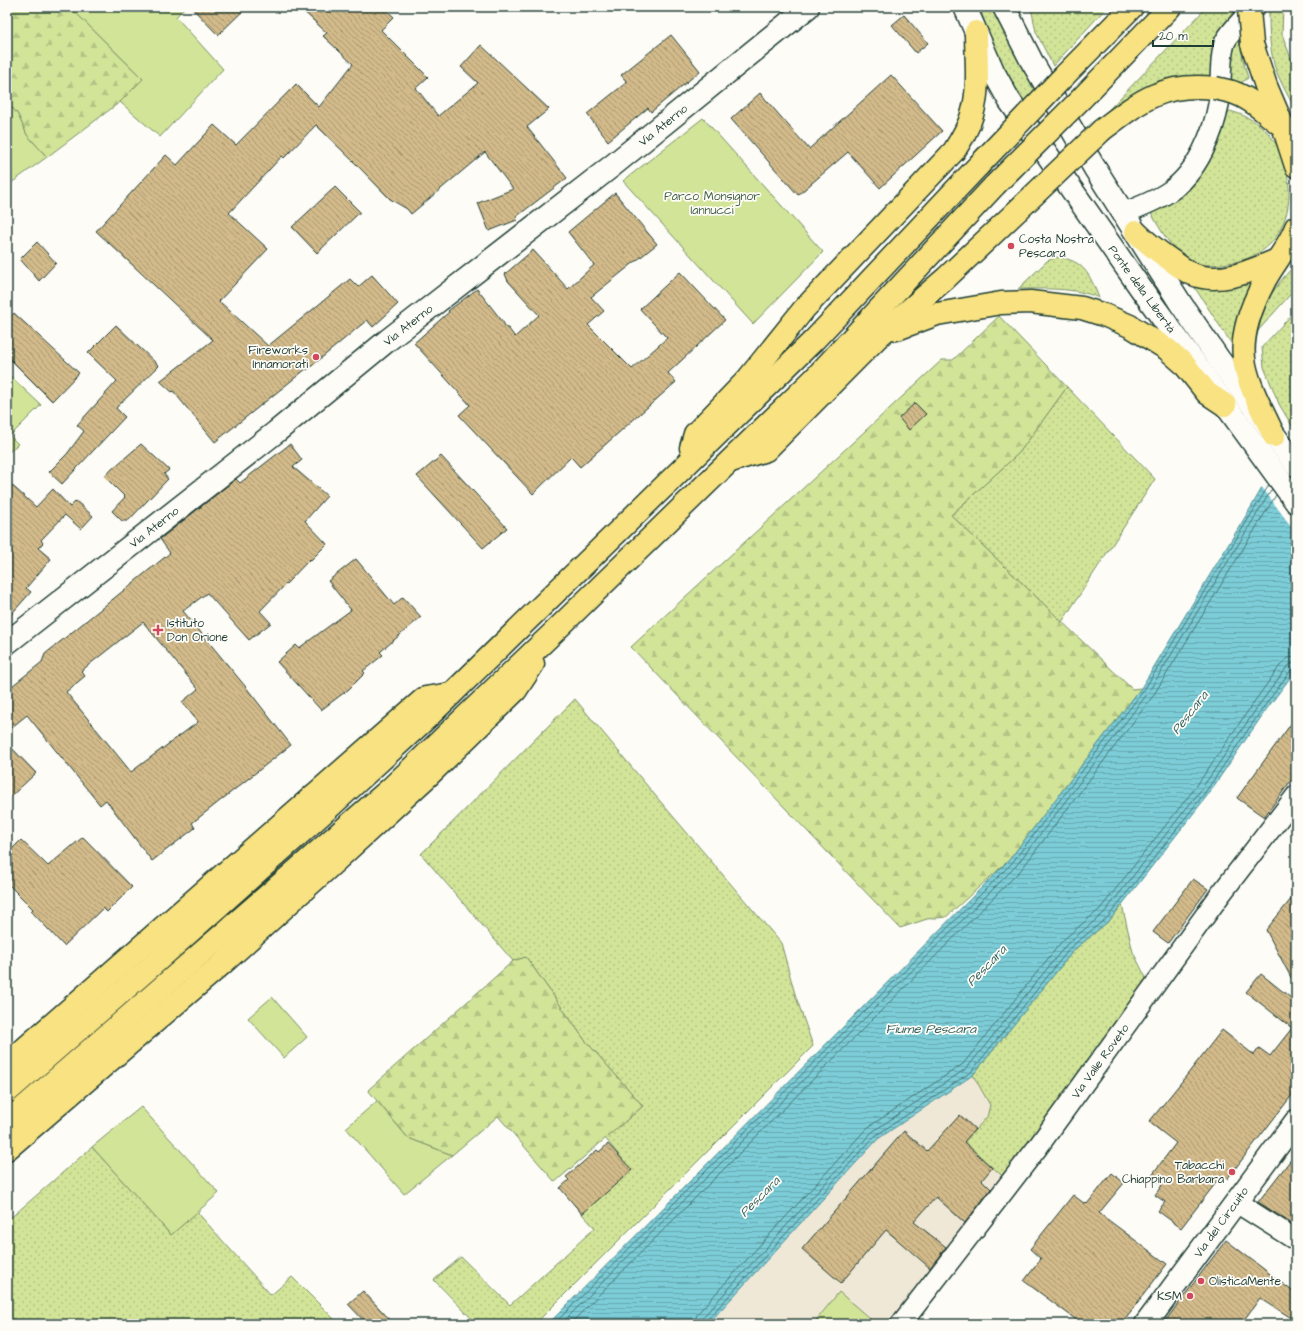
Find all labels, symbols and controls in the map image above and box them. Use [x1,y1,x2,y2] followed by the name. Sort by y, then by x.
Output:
[1153,22,1213,48] scale bar
[1159,28,1188,45] text: 20 m
[635,100,692,150] street label: Via Aterno
[664,188,760,219] park label: Parco Monsignor Iannucci
[1019,231,1094,262] place label: Costa Nostra Pescara
[1006,241,1016,251] marker: Costa Nostra Pescara
[1104,242,1179,337] street label: Ponte della Libertà
[380,300,437,350] street label: Via Aterno
[248,342,308,373] place label: Fireworks Innamorati
[311,352,321,362] marker: Fireworks Innamorati
[126,502,183,552] street label: Via Aterno
[167,615,229,646] place label: Istituto Don Orione
[152,624,164,636] marker: Istituto Don Orione
[1167,686,1213,738] water label: Pescara
[963,940,1012,990] water label: Pescara
[886,1020,978,1038] water label: Fiume Pescara
[1067,1020,1133,1102] street label: Via Valle Roveto
[1122,1157,1224,1188] place label: Tabacchi Chiappino Barbara
[1227,1167,1237,1177] marker: Tabacchi Chiappino Barbara
[735,1172,785,1221] water label: Pescara
[1190,1183,1253,1261] street label: Via del Circuito
[1209,1273,1281,1290] place label: OlisticaMente
[1196,1276,1206,1286] marker: OlisticaMente
[1157,1288,1182,1305] place label: KSM
[1185,1291,1195,1301] marker: KSM

